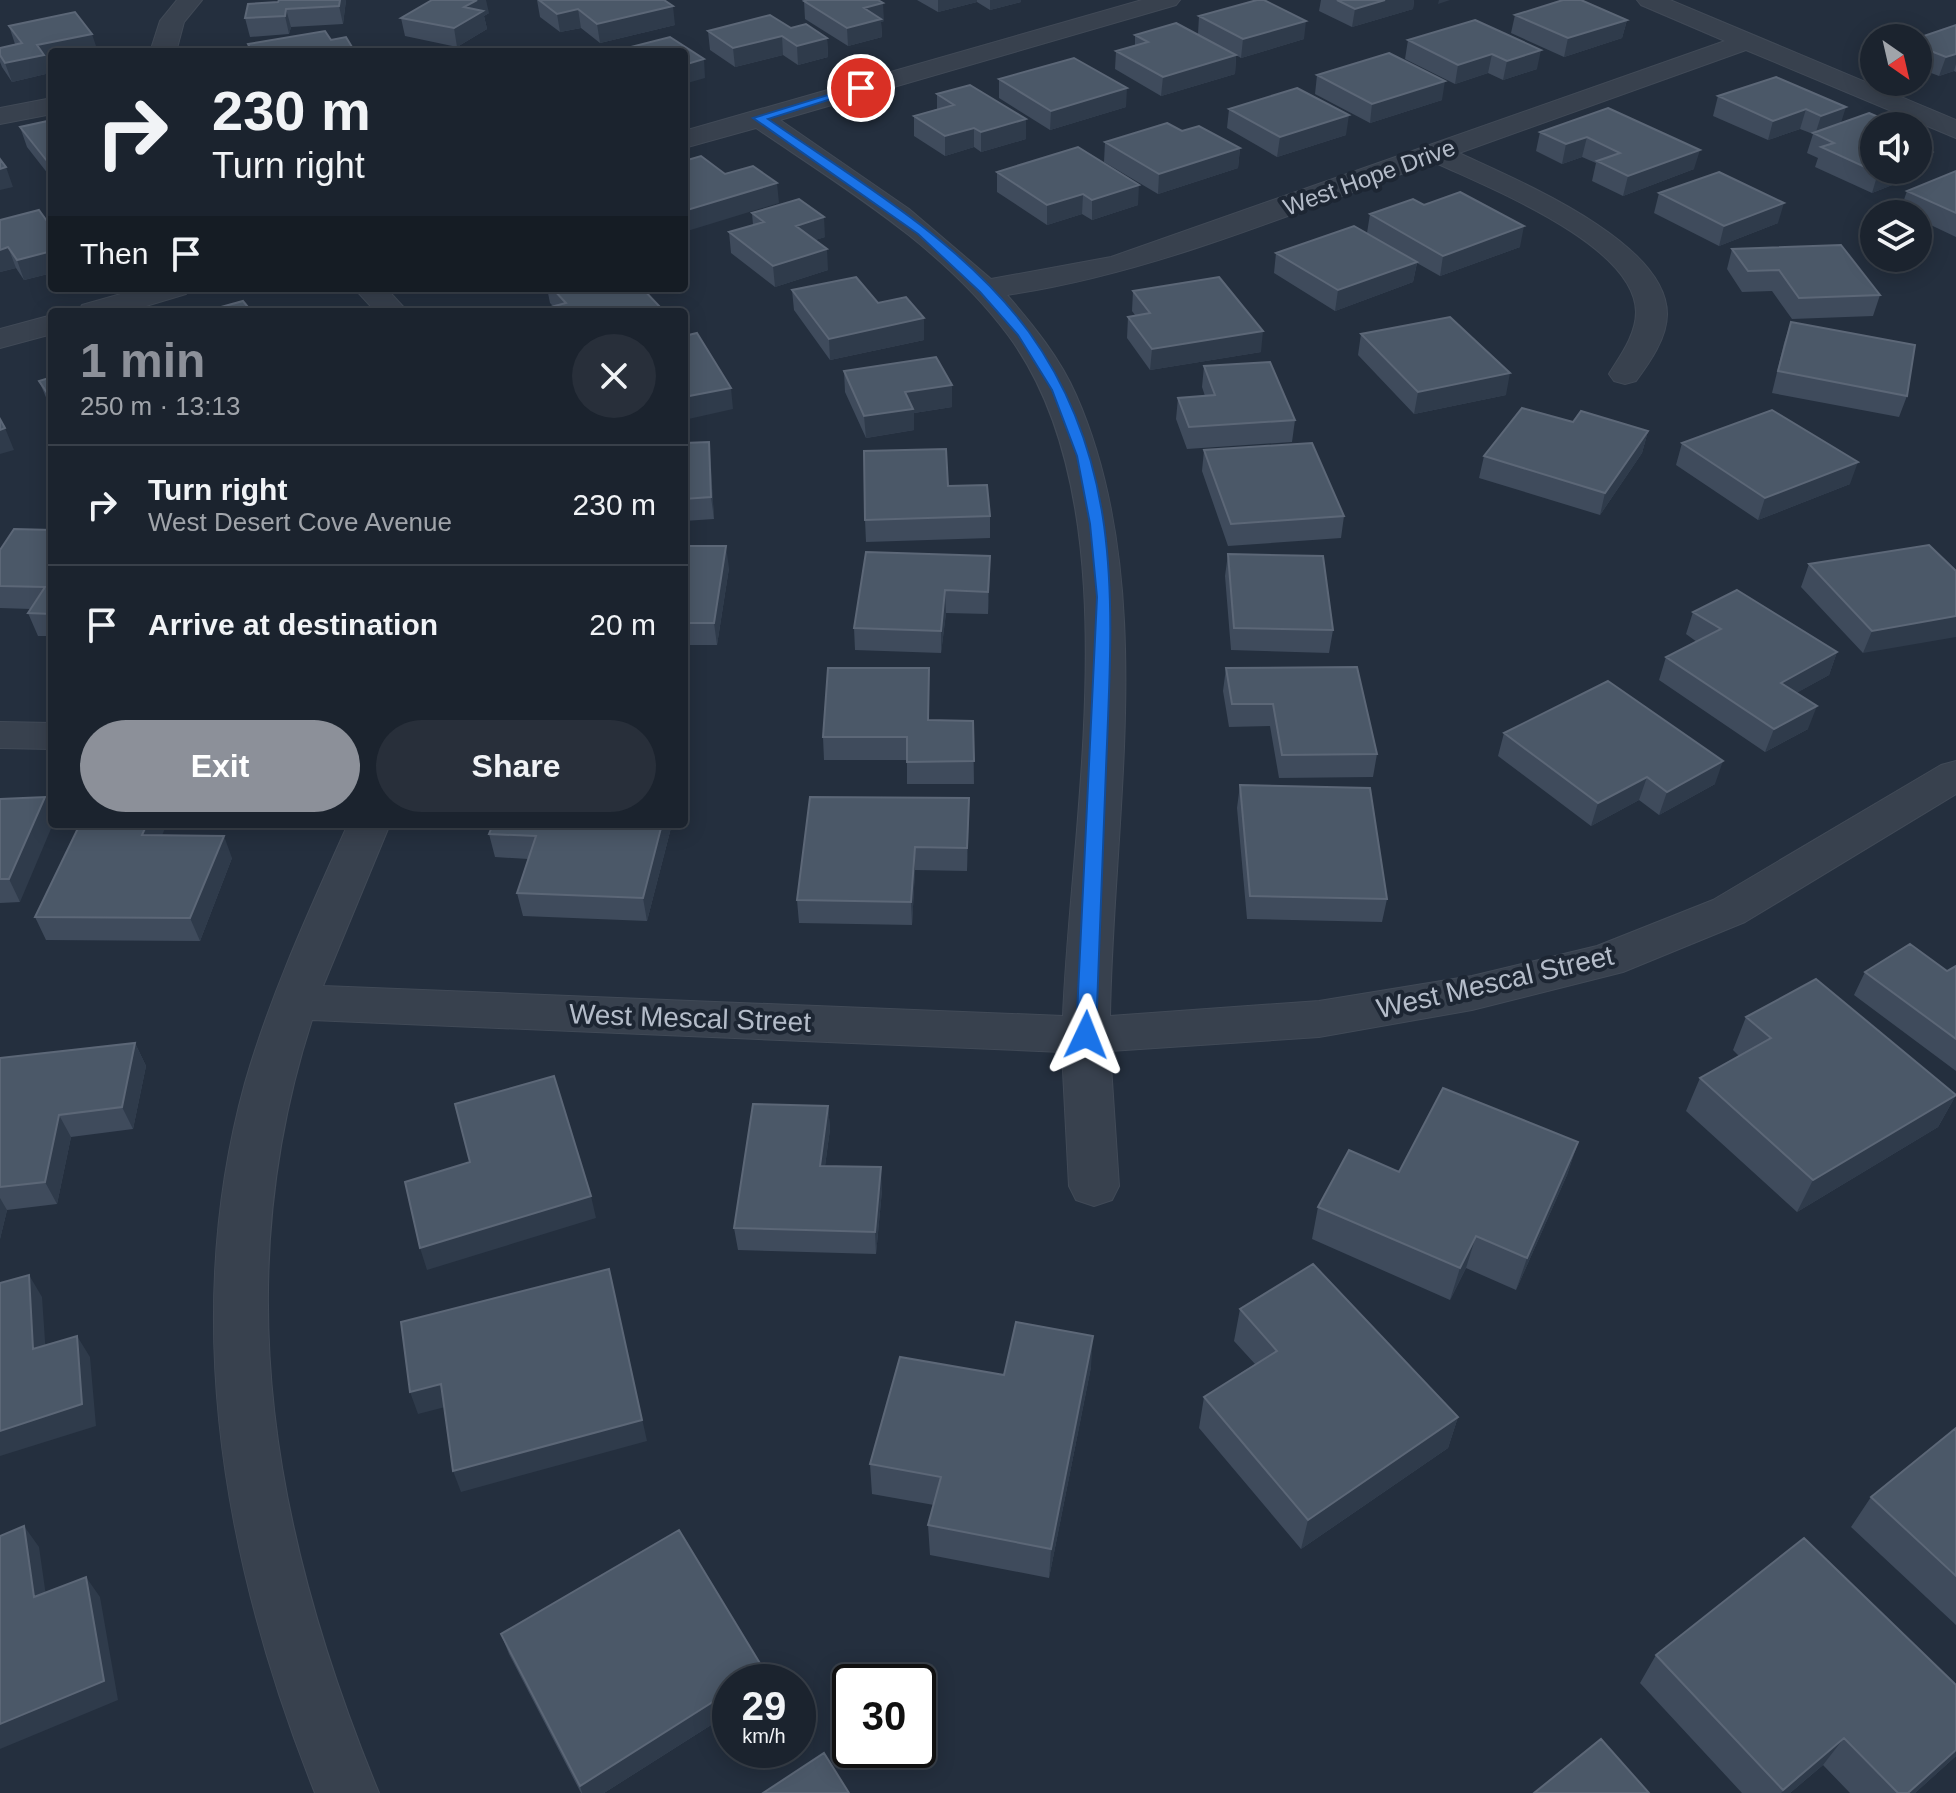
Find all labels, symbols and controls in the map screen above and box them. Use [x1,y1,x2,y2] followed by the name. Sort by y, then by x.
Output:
[1860,24,1932,96] north arrow
[1860,24,1932,272] map controls
[827,54,895,122] pin
[839,66,883,110] icon: arrive
[212,79,371,142] text: 230 m
[80,80,184,184] icon: right
[1860,112,1932,184] button: sound
[1279,133,1459,221] street label: West Hope Drive
[212,145,365,186] text: Turn right
[1860,200,1932,272] button: layers
[164,232,208,276] icon: arrive
[80,237,148,270] text: Then
[80,334,205,387] text: 1 min
[572,334,656,418] button: close
[80,391,240,421] text: 250 m · 13:13
[148,473,287,506] text: Turn right
[80,483,124,527] icon: right
[573,488,656,521] text: 230 m
[148,507,452,537] text: West Desert Cove Avenue
[80,603,124,647] icon: arrive
[148,608,438,641] text: Arrive at destination
[589,608,656,641] text: 20 m
[80,720,360,812] button: Exit
[376,720,656,812] button: Share
[1374,940,1617,1024] street label: West Mescal Street
[1044,993,1128,1077] position arrow
[568,998,812,1038] street label: West Mescal Street
[832,1664,936,1768] speed limit sign: 30
[742,1684,786,1728] text: 29
[742,1725,786,1747] text: km/h

